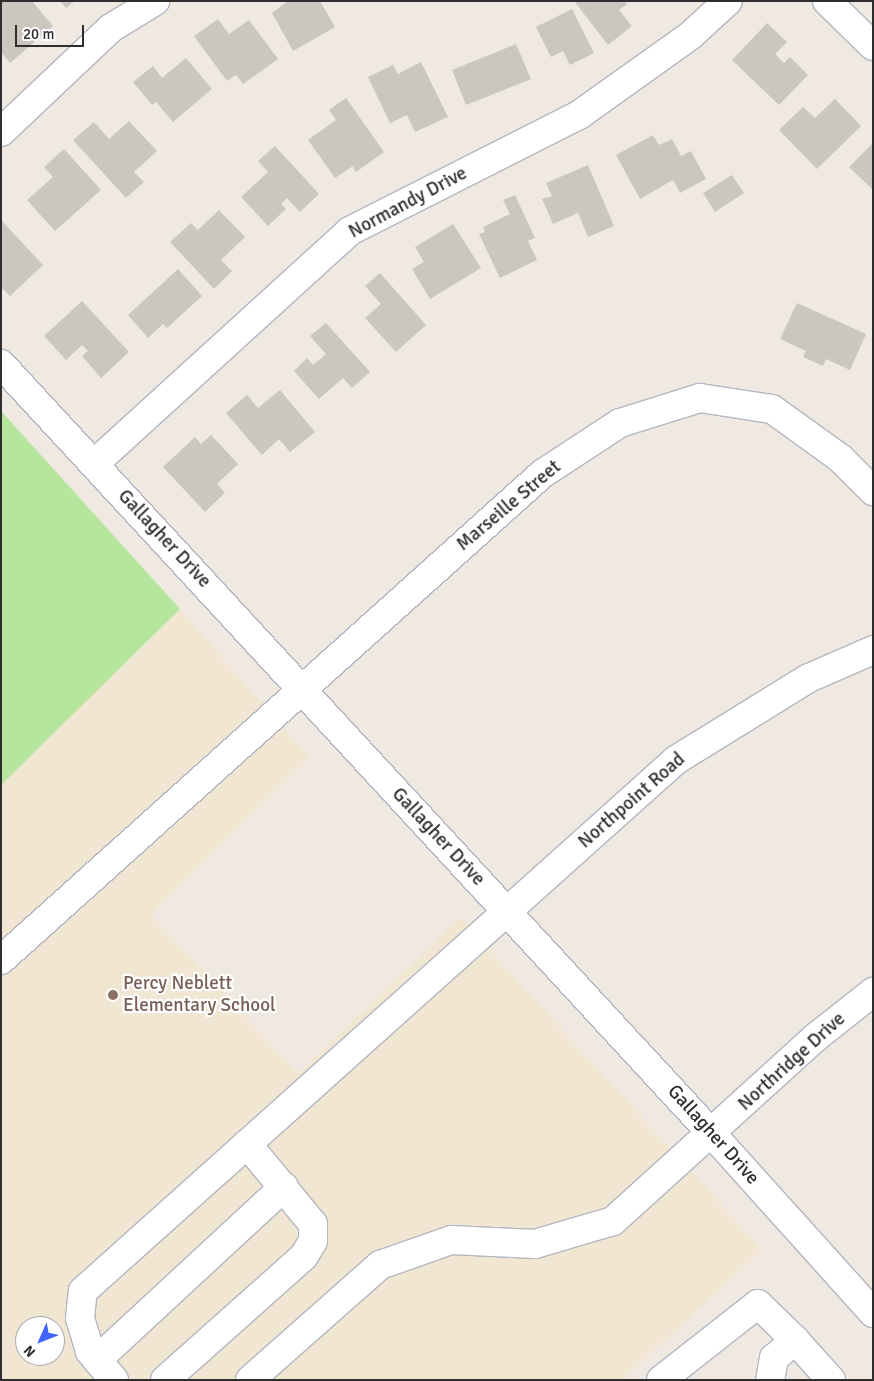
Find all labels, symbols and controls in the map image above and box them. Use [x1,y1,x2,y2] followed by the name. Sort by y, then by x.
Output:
[18,15,86,47] scale bar
[23,25,54,43] text: 20 m
[345,162,471,244] street label: Normandy Drive
[452,456,566,556] street label: Marseille Street
[113,485,215,593] street label: Gallagher Drive
[574,748,690,854] street label: Northpoint Road
[387,783,489,891] street label: Gallagher Drive
[123,973,276,1017] place label: Percy Neblett Elementary School
[107,989,119,1001] marker: Percy Neblett Elementary School
[734,1008,850,1116] street label: Northridge Drive
[662,1081,764,1189] street label: Gallagher Drive
[15,1316,65,1366] north arrow
[20,1342,39,1360] text: N

